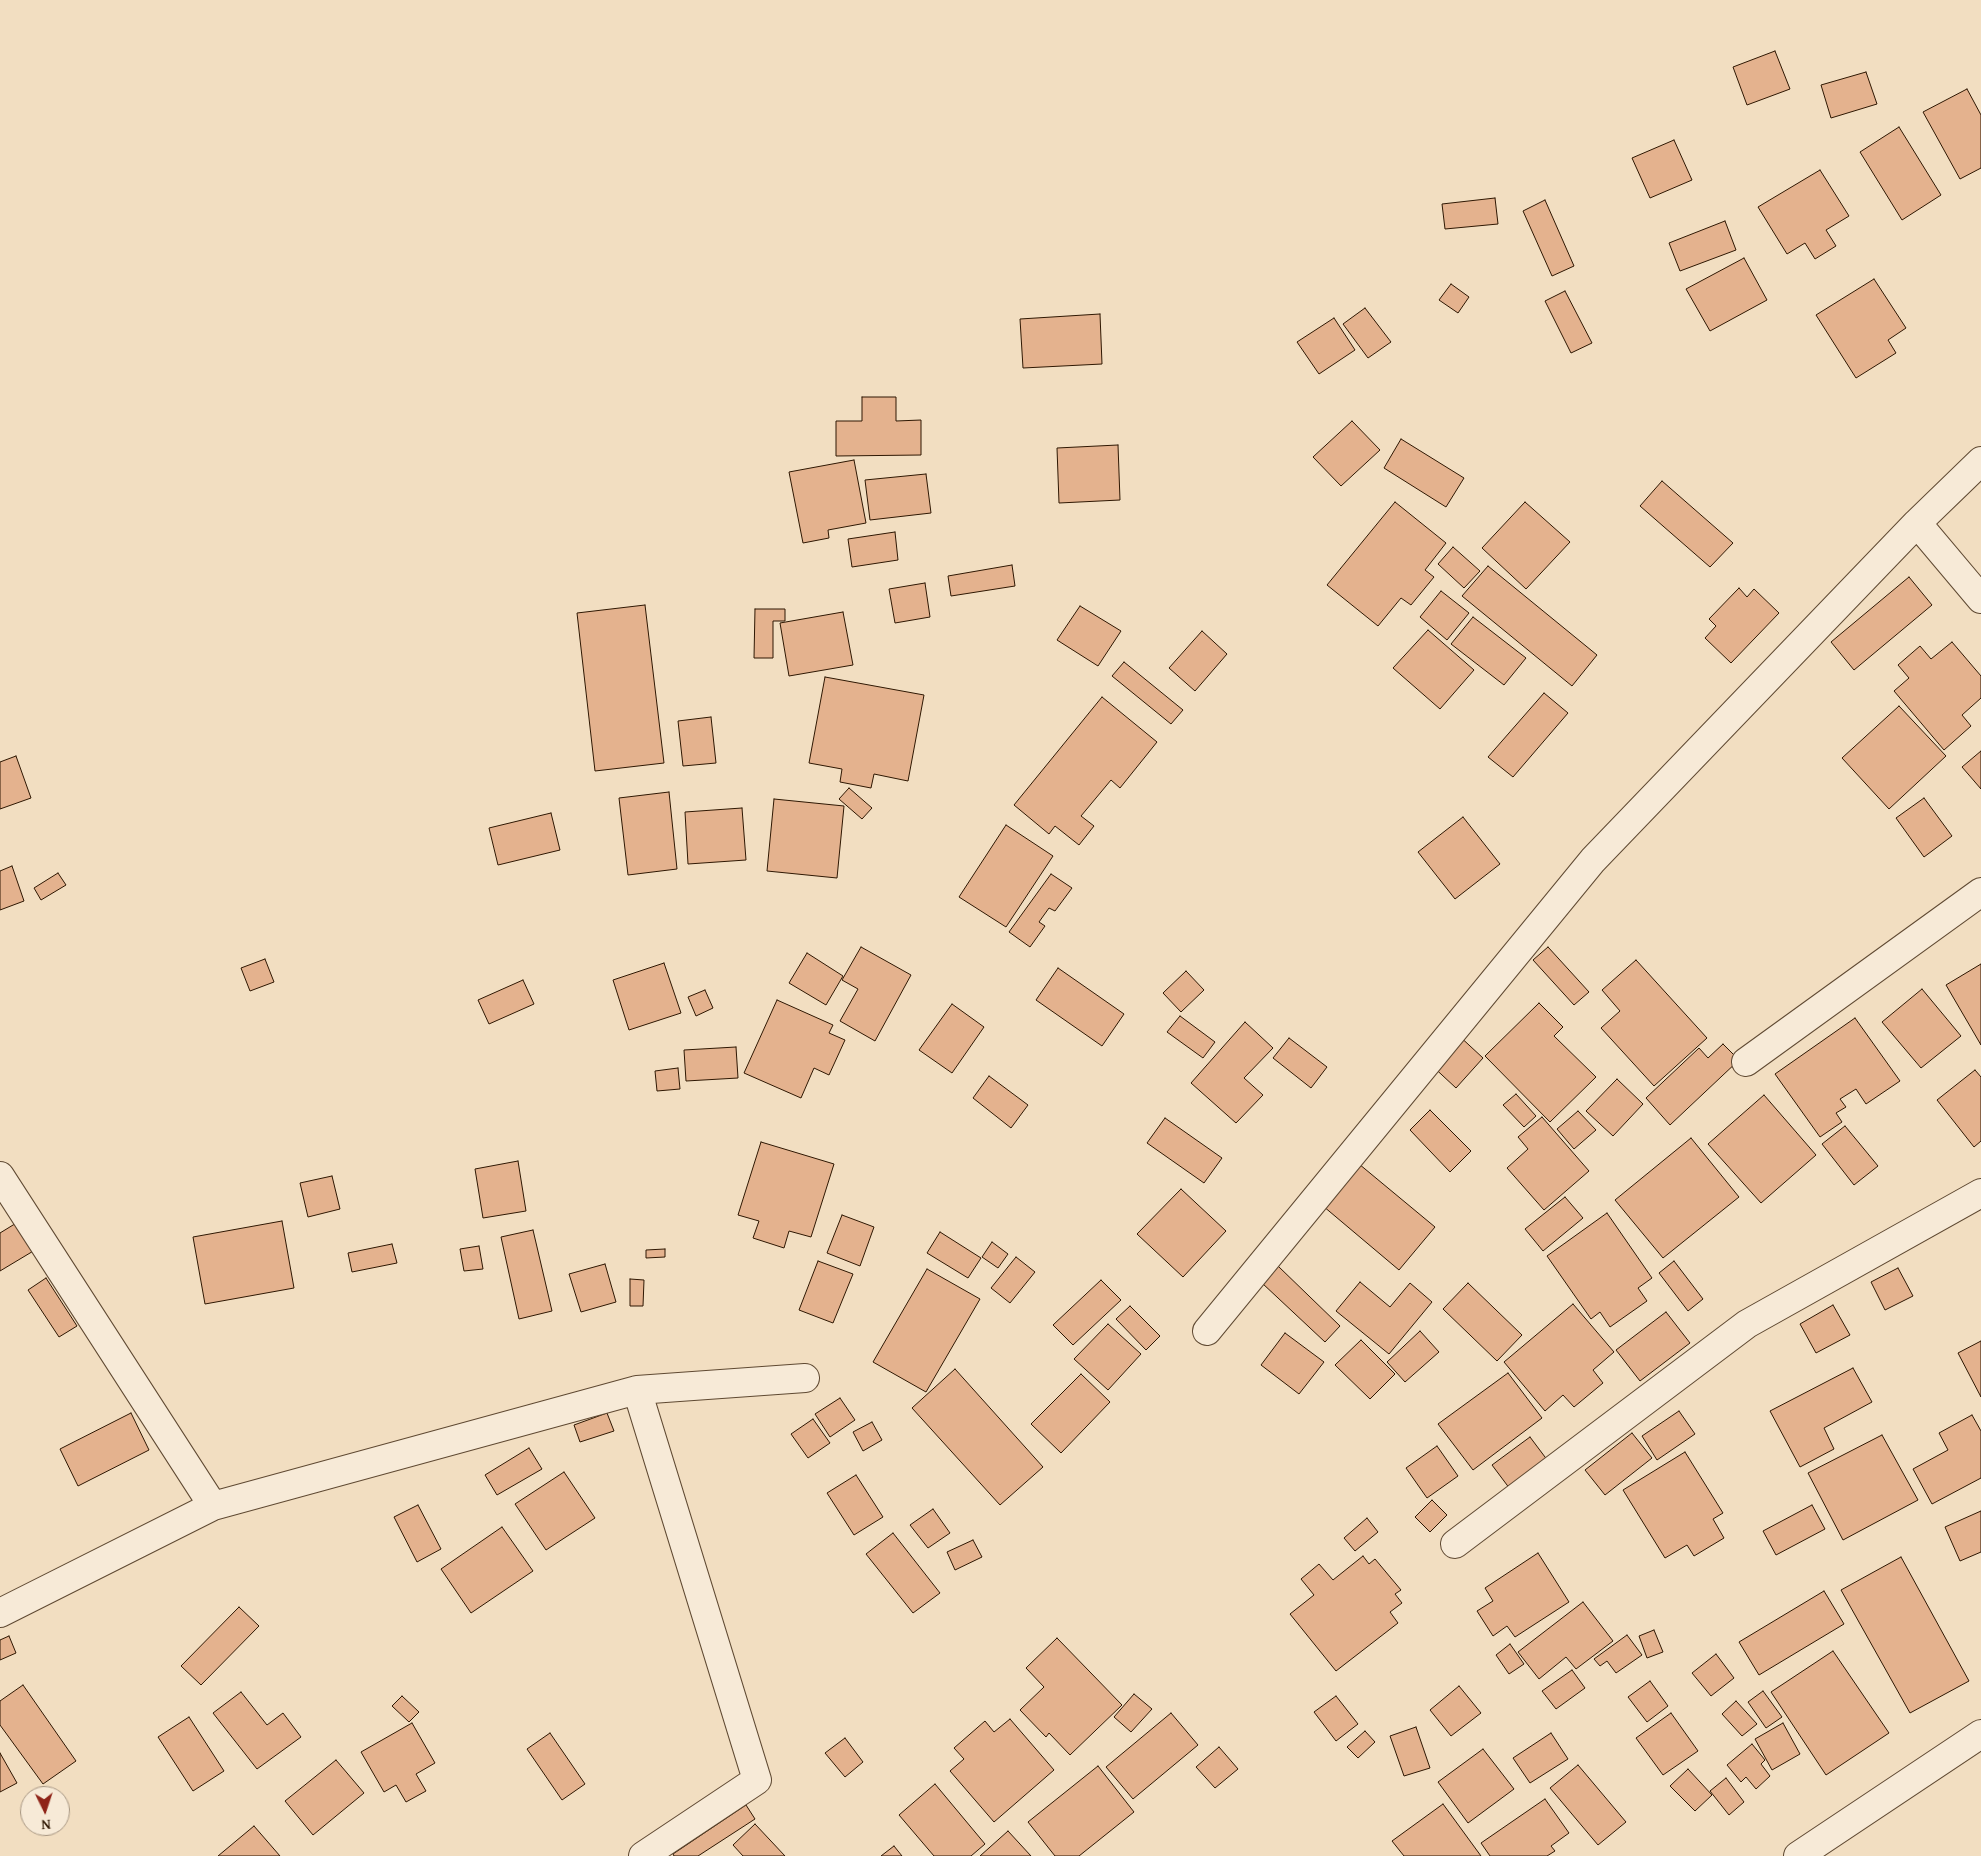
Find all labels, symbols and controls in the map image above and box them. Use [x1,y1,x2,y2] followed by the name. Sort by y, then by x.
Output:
[20,1786,70,1836] north arrow
[41,1815,51,1835] text: N

